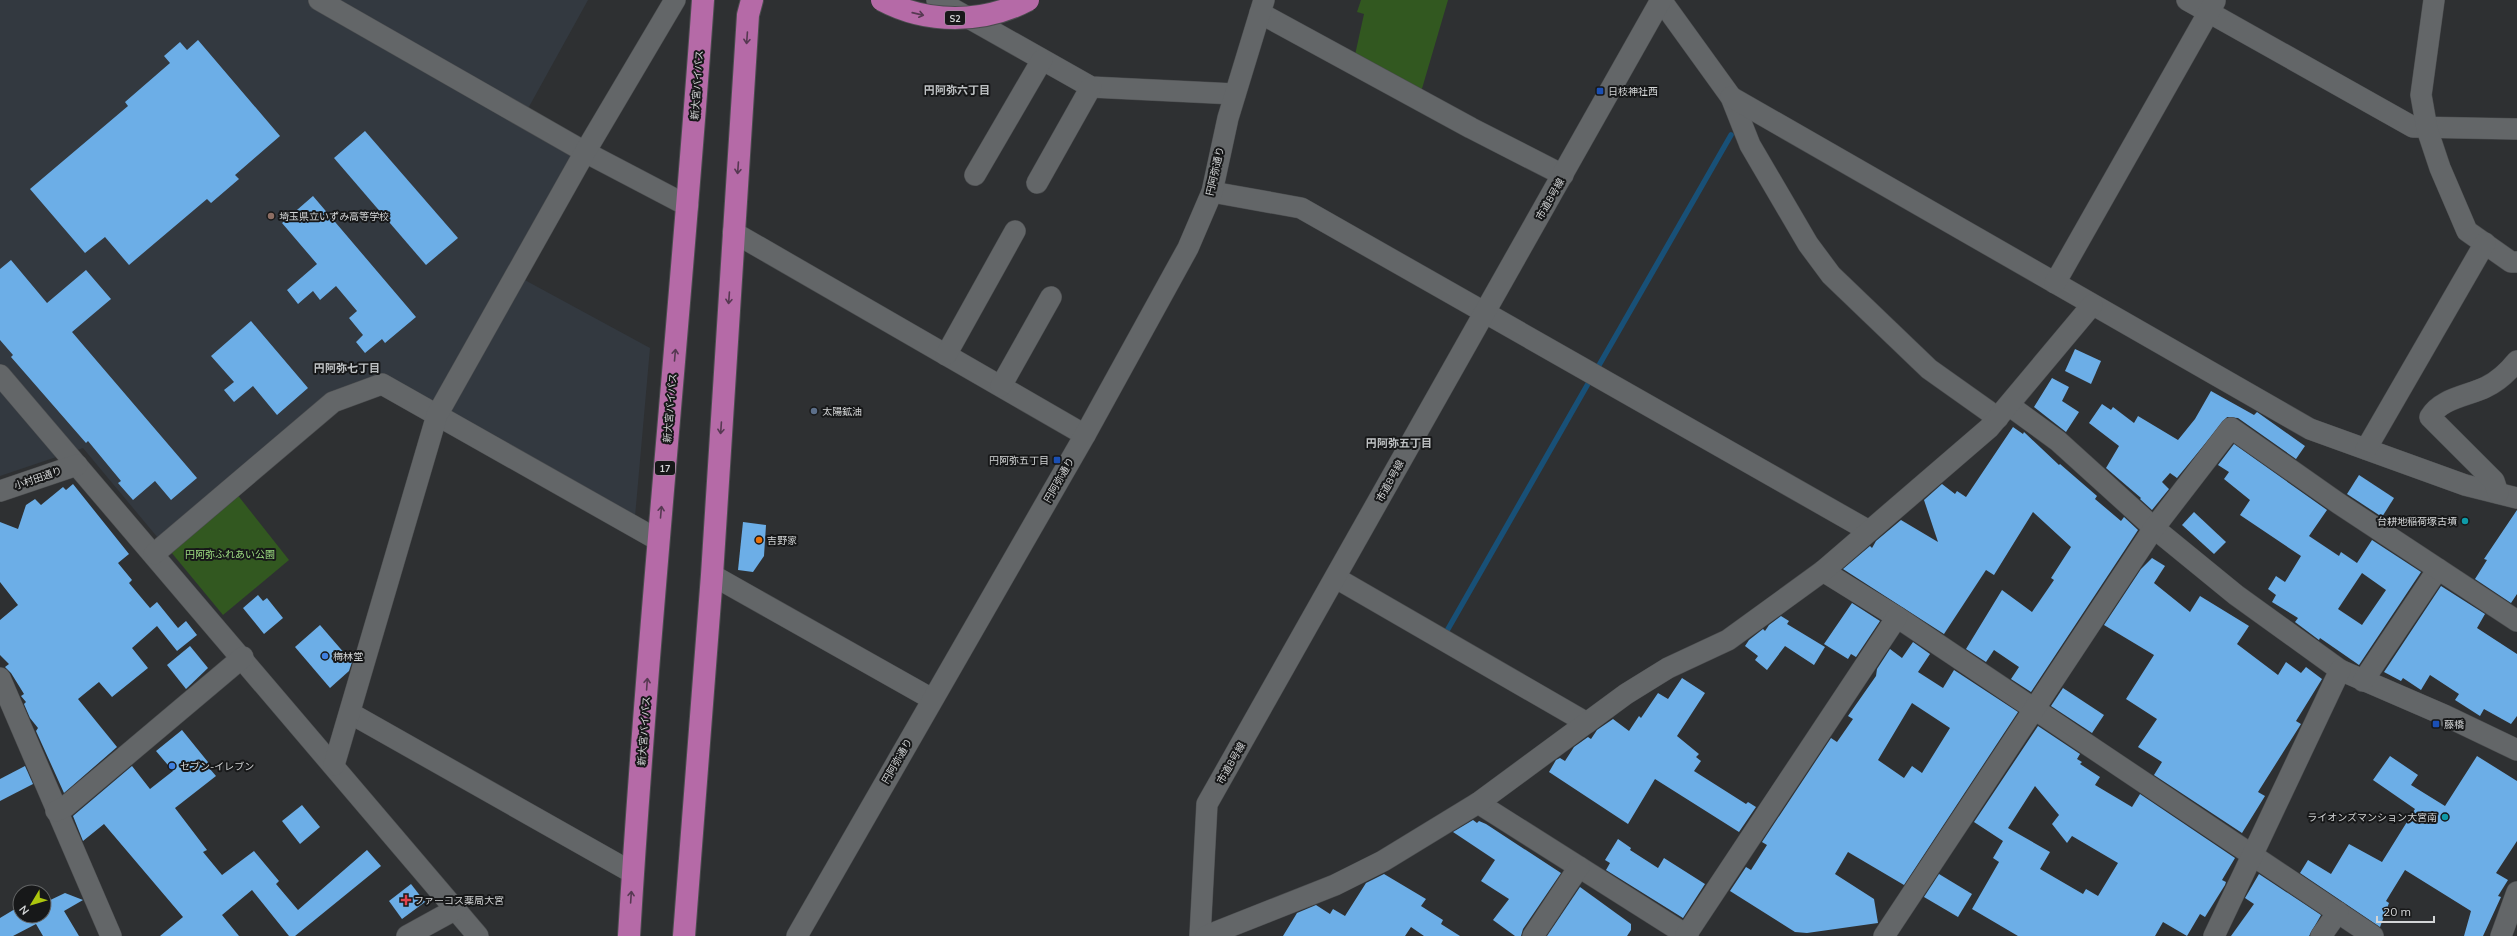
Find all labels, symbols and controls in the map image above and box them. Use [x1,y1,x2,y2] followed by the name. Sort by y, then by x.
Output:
[911,10,924,18] one-way arrow
[945,11,965,25] road number: S2
[743,31,750,44] one-way arrow
[688,50,706,120] street label: 新大宮バイパス
[924,83,990,97] district label: 円阿弥六丁目
[1608,85,1658,98] place label: 日枝神社西
[1595,86,1605,96] marker: 日枝神社西
[1203,145,1227,197] street label: 円阿弥通り
[734,161,741,174] one-way arrow
[1533,176,1567,222] street label: 市道8号線
[279,210,389,223] place label: 埼玉県立いずみ高等学校
[266,211,276,221] marker: 埼玉県立いずみ高等学校
[726,291,733,304] one-way arrow
[671,349,679,362] one-way arrow
[314,361,380,375] district label: 円阿弥七丁目
[660,373,680,443] street label: 新大宮バイパス
[822,405,862,418] place label: 太陽鉱油
[809,406,819,416] marker: 太陽鉱油
[717,421,725,434] one-way arrow
[1366,436,1432,450] district label: 円阿弥五丁目
[989,454,1049,467] place label: 円阿弥五丁目
[1041,455,1077,505] street label: 円阿弥通り
[1052,455,1062,465] marker: 円阿弥五丁目
[1373,458,1407,504] street label: 市道8号線
[655,461,675,475] road number: 17
[12,464,64,492] street label: 小村田通り
[657,506,664,519] one-way arrow
[2377,515,2457,528] place label: 台耕地稲荷塚古墳
[2460,516,2470,526] marker: 台耕地稲荷塚古墳
[767,534,797,547] place label: 吉野家
[754,535,764,545] marker: 吉野家
[185,548,275,561] park label: 円阿弥ふれあい公園
[333,650,363,663] place label: 梅林堂
[320,651,330,661] marker: 梅林堂
[644,678,651,691] one-way arrow
[635,696,653,766] street label: 新大宮バイパス
[2444,718,2464,731] place label: 藤橋
[2431,719,2441,729] marker: 藤橋
[879,736,915,786] street label: 円阿弥通り
[1214,740,1248,786] street label: 市道8号線
[180,760,254,773] place label: セブン-イレブン
[167,761,177,771] marker: セブン-イレブン
[2307,811,2437,824] place label: ライオンズマンション大宮南
[2440,812,2450,822] marker: ライオンズマンション大宮南
[12,884,52,924] north arrow
[628,891,635,904] one-way arrow
[414,894,504,907] place label: ファーコス薬局大宮
[401,895,411,905] marker: ファーコス薬局大宮
[2377,898,2434,924] scale bar
[16,903,32,918] text: N
[2383,904,2411,919] text: 20 m

